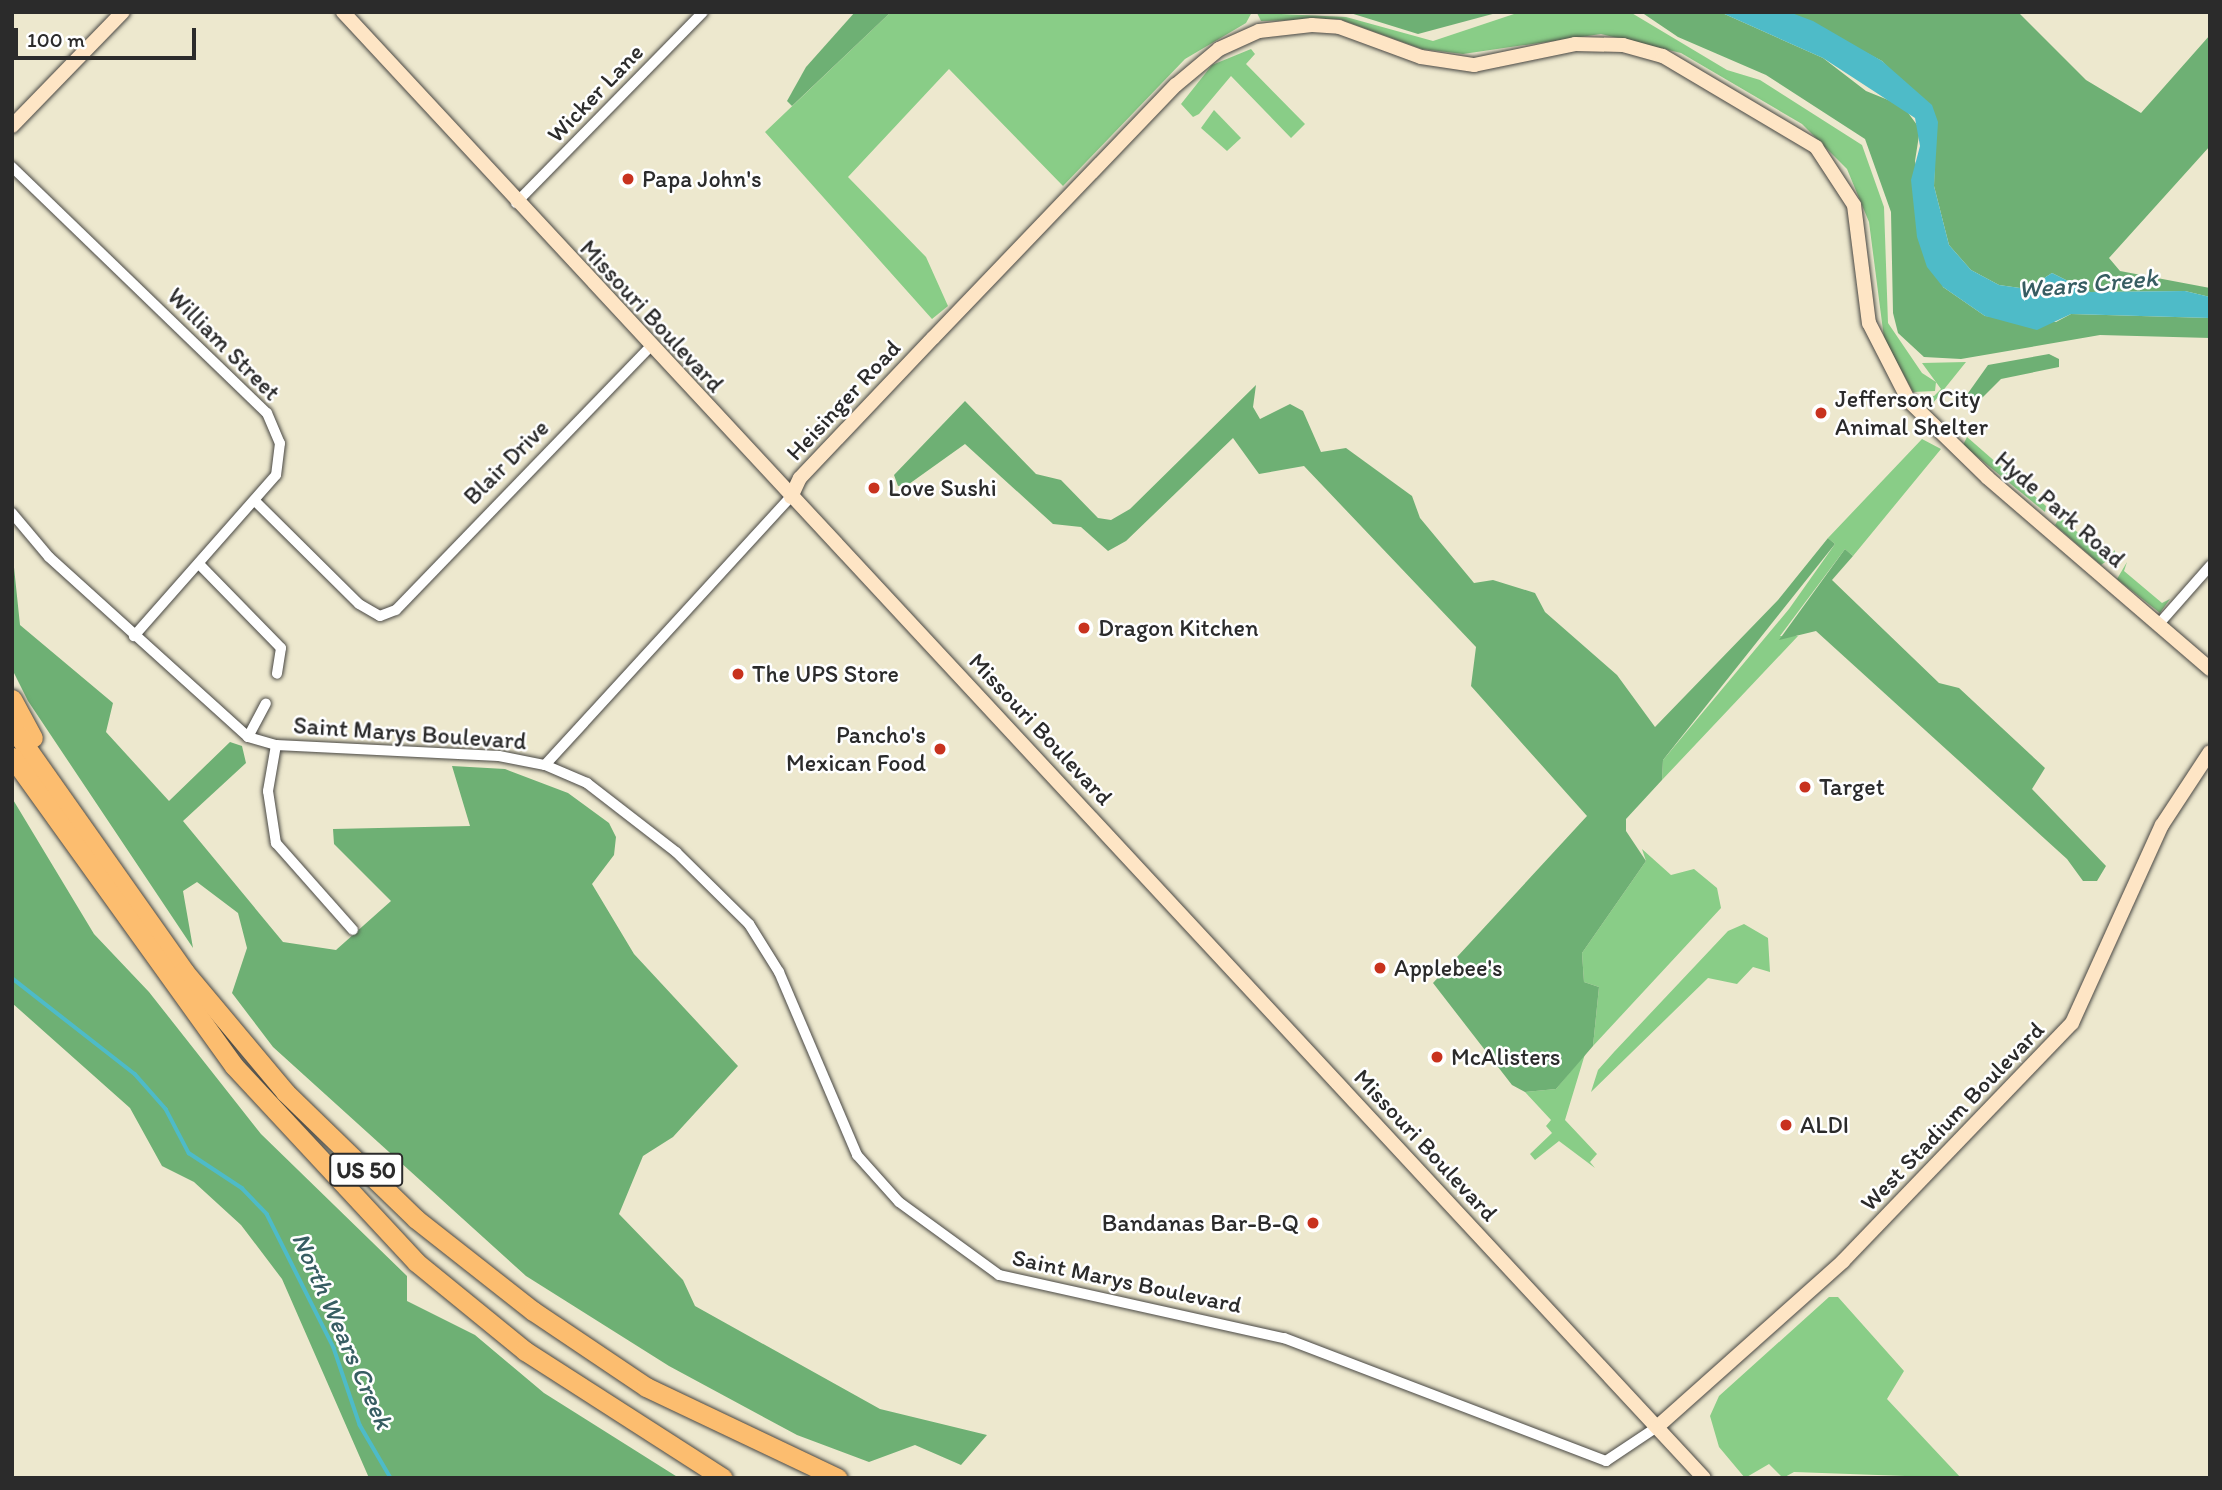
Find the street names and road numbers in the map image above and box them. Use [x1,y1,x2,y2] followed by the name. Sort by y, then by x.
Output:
[541,38,649,148] street label: Wicker Lane
[574,234,730,398] street label: Missouri Boulevard
[162,282,286,406] street label: William Street
[780,334,906,466] street label: Heisinger Road
[457,413,555,511] street label: Blair Drive
[1989,445,2131,573] street label: Hyde Park Road
[963,647,1119,811] street label: Missouri Boulevard
[292,710,528,756] street label: Saint Marys Boulevard
[1853,1014,2051,1218] street label: West Stadium Boulevard
[1348,1063,1504,1227] street label: Missouri Boulevard
[328,1150,404,1190] road number: US 50
[1010,1243,1244,1319] street label: Saint Marys Boulevard

